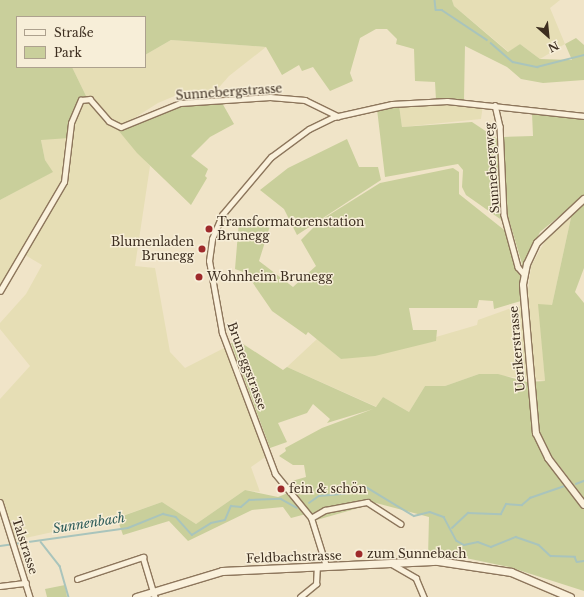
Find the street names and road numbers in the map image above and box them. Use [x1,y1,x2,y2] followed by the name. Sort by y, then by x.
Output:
[175,81,283,103] street label: Sunnebergstrasse
[482,122,502,214] street label: Sunnebergweg
[506,305,528,393] street label: Uerikerstrasse
[224,320,270,412] street label: Bruneggstrasse
[9,516,41,576] street label: Talstrasse
[246,548,342,566] street label: Feldbachstrasse

